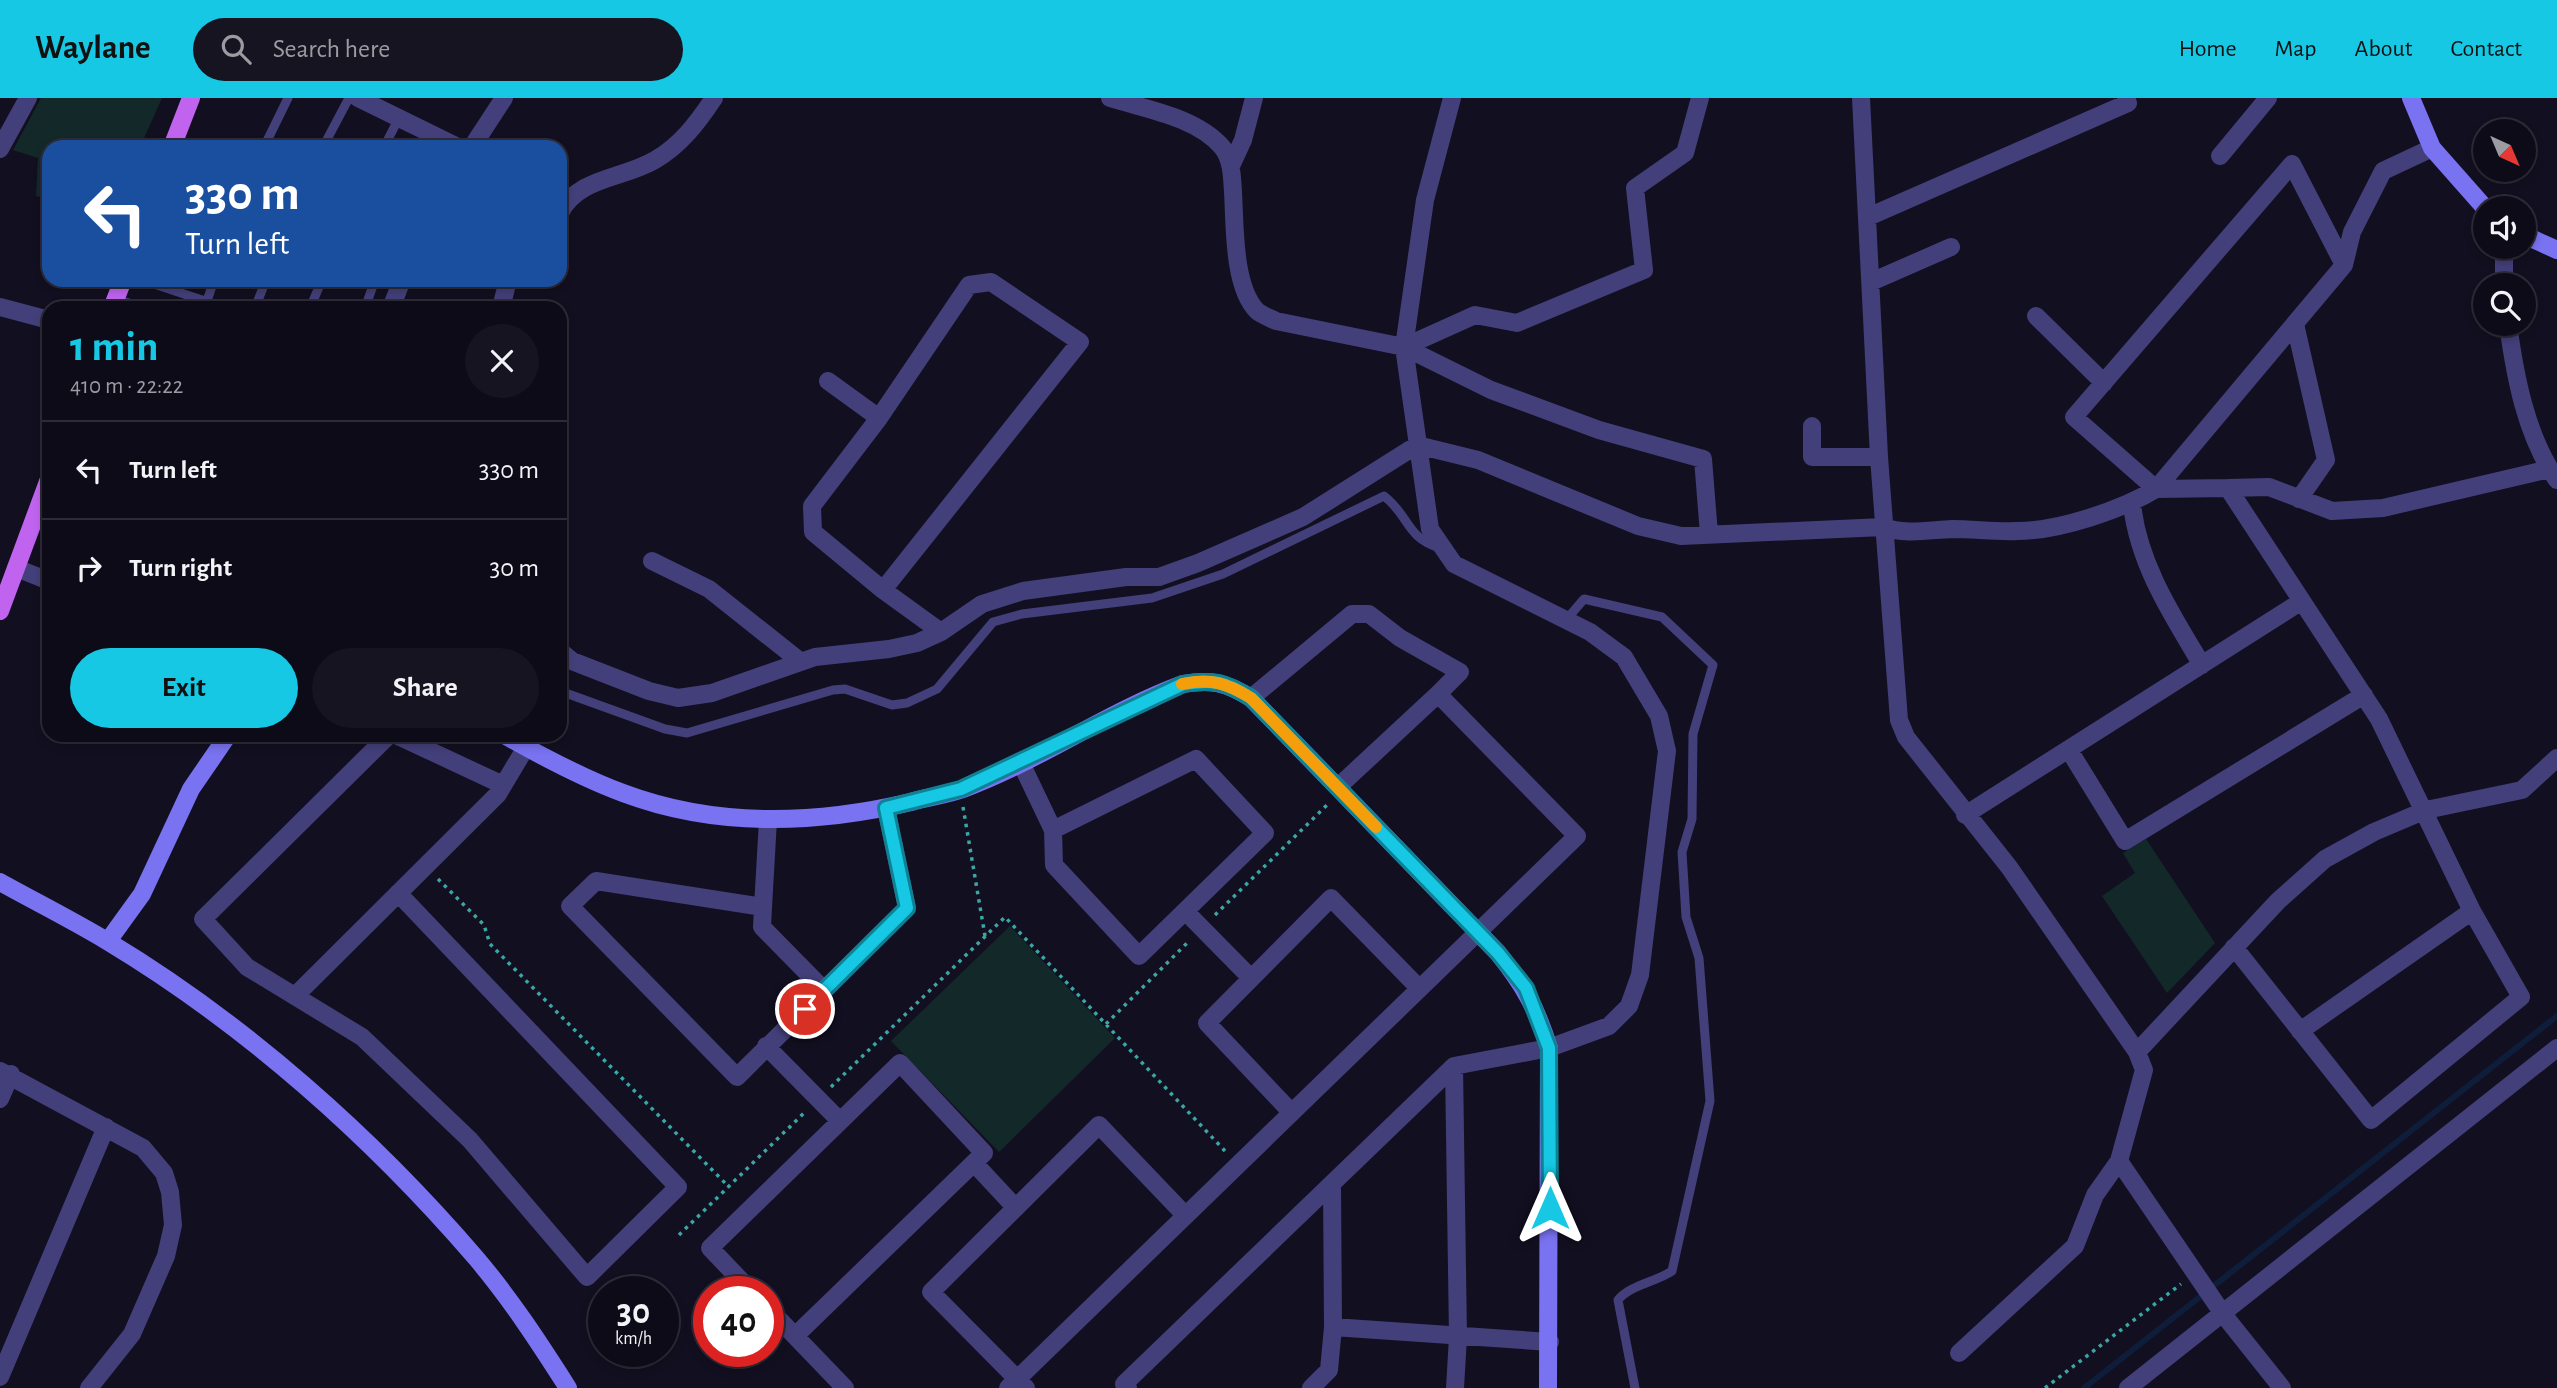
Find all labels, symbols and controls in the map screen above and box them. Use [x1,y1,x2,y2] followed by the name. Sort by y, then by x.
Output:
[193,18,683,81] search box
[217,30,255,68] icon: search
[35,32,151,65] text: Waylane
[273,36,390,62] text: Search here
[2179,37,2237,61] text: Home
[2275,37,2317,61] text: Map
[2355,37,2412,61] text: About
[2450,37,2522,61] text: Contact
[2473,119,2536,182] north arrow
[2473,119,2536,336] map controls
[70,168,161,259] icon: left
[185,170,300,219] text: 330 m
[2473,196,2536,259] button: sound
[185,228,289,260] text: Turn left
[2473,273,2536,336] button: search
[465,324,539,398] button: close
[70,326,159,368] text: 1 min
[70,375,183,398] text: 410 m · 22:22
[70,451,108,489] icon: left
[129,457,217,483] text: Turn left
[479,457,539,483] text: 330 m
[70,549,108,587] icon: right
[129,555,232,581] text: Turn right
[489,555,539,581] text: 30 m
[70,648,298,728] button: Exit
[312,648,539,728] button: Share
[775,979,835,1039] pin
[786,990,824,1028] icon: arrive
[1513,1171,1587,1245] position arrow
[693,1276,784,1367] speed limit sign: 40
[617,1295,650,1330] text: 30
[615,1330,652,1348] text: km/h

